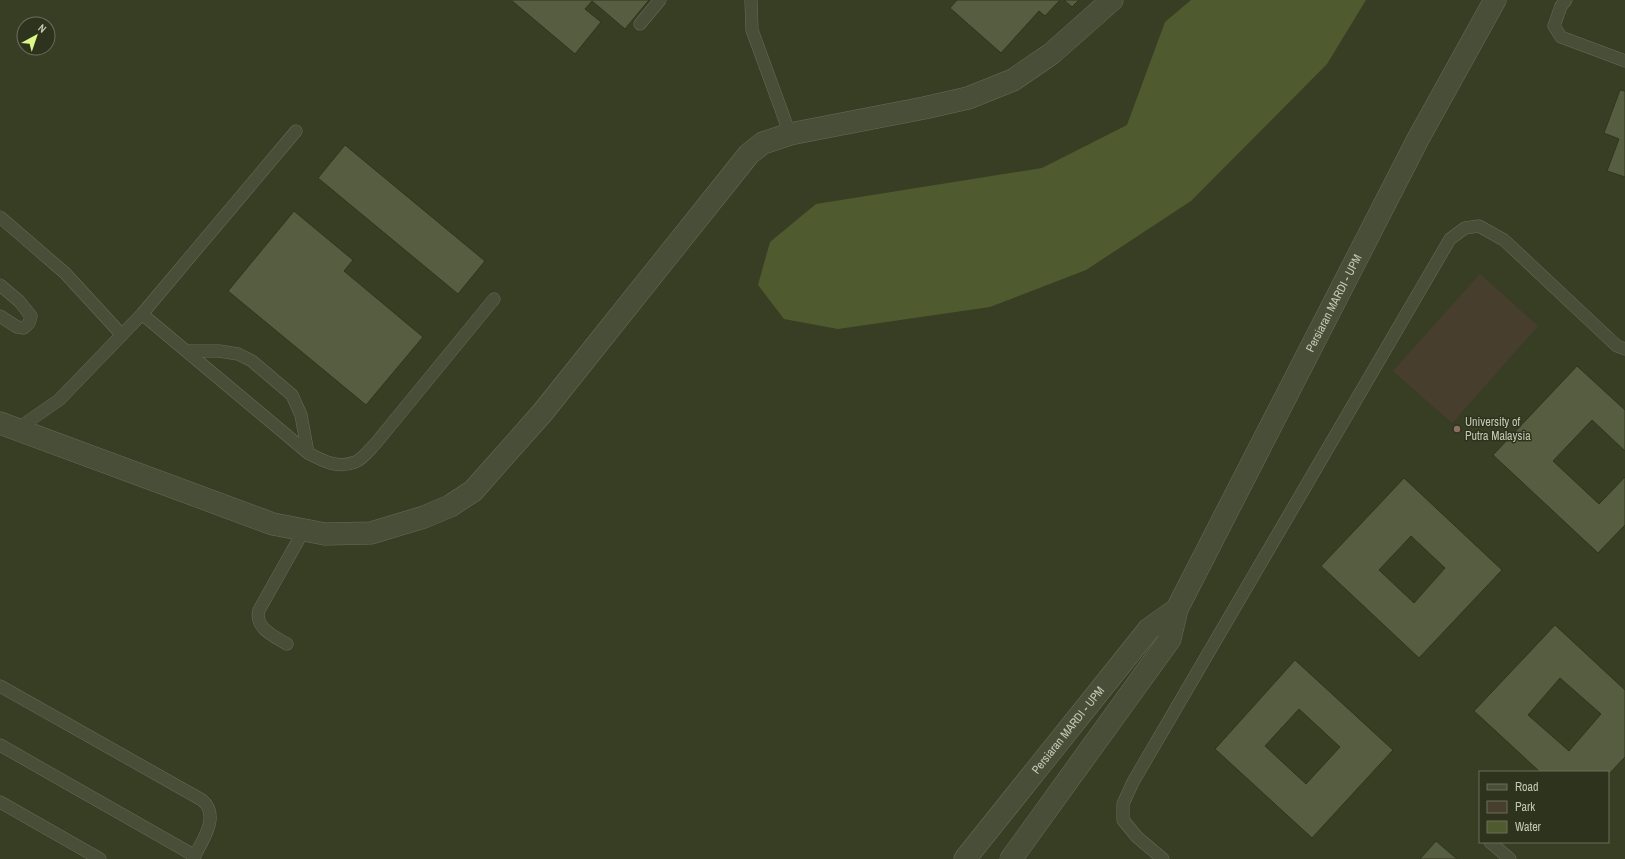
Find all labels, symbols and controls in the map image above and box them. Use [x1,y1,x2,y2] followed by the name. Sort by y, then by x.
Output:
[16,16,56,56] north arrow
[35,21,49,36] text: N
[1302,251,1366,355] street label: Persiaran MARDI - UPM
[1465,414,1531,444] place label: University of Putra Malaysia
[1452,424,1462,434] marker: University of Putra Malaysia
[1028,683,1108,777] street label: Persiaran MARDI - UPM
[1479,771,1609,843] legend
[1515,779,1539,795] text: Road
[1515,799,1535,815] text: Park
[1515,819,1542,835] text: Water

